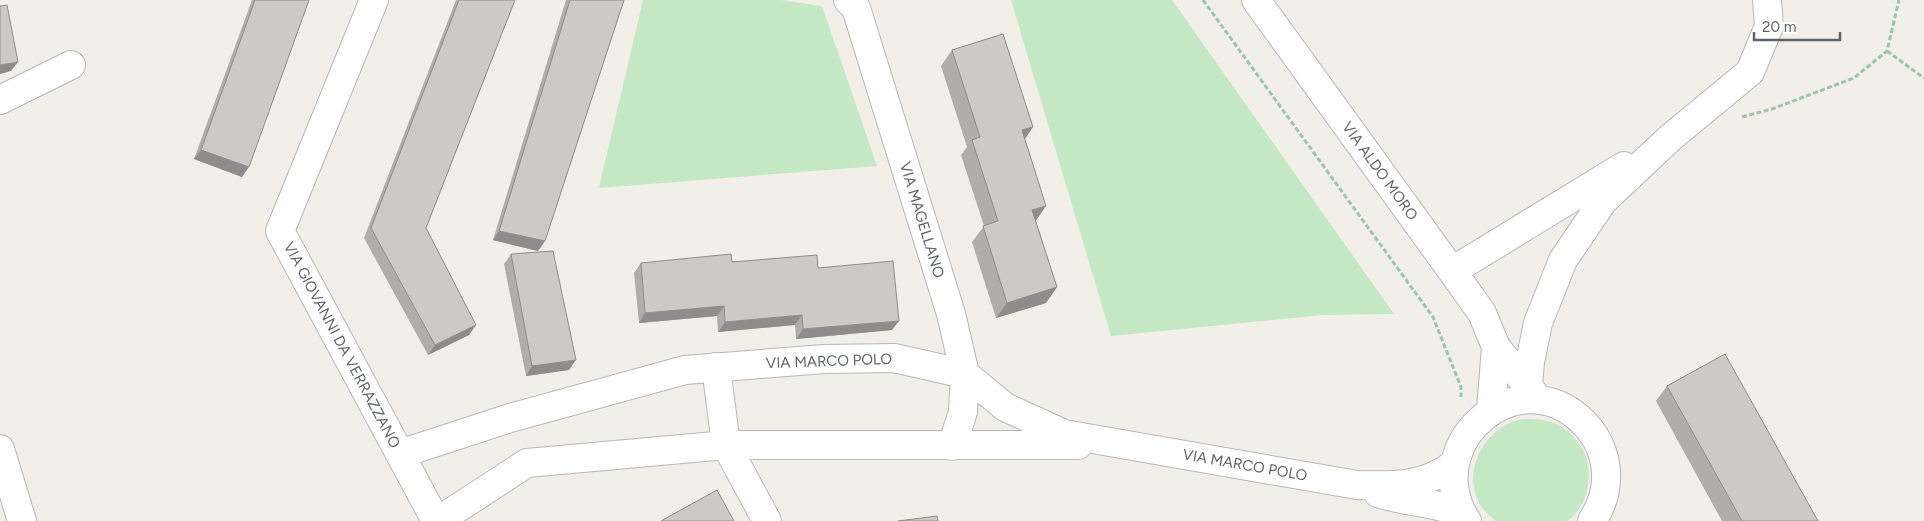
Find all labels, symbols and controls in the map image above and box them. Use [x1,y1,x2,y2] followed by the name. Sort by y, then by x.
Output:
[1754,10,1840,42] scale bar
[1762,18,1796,36] text: 20 m
[1338,118,1422,224] street label: VIA ALDO MORO
[896,160,948,280] street label: VIA MAGELLANO
[280,239,404,451] street label: VIA GIOVANNI DA VERRAZZANO
[766,350,892,372] street label: VIA MARCO POLO
[1181,445,1309,485] street label: VIA MARCO POLO

